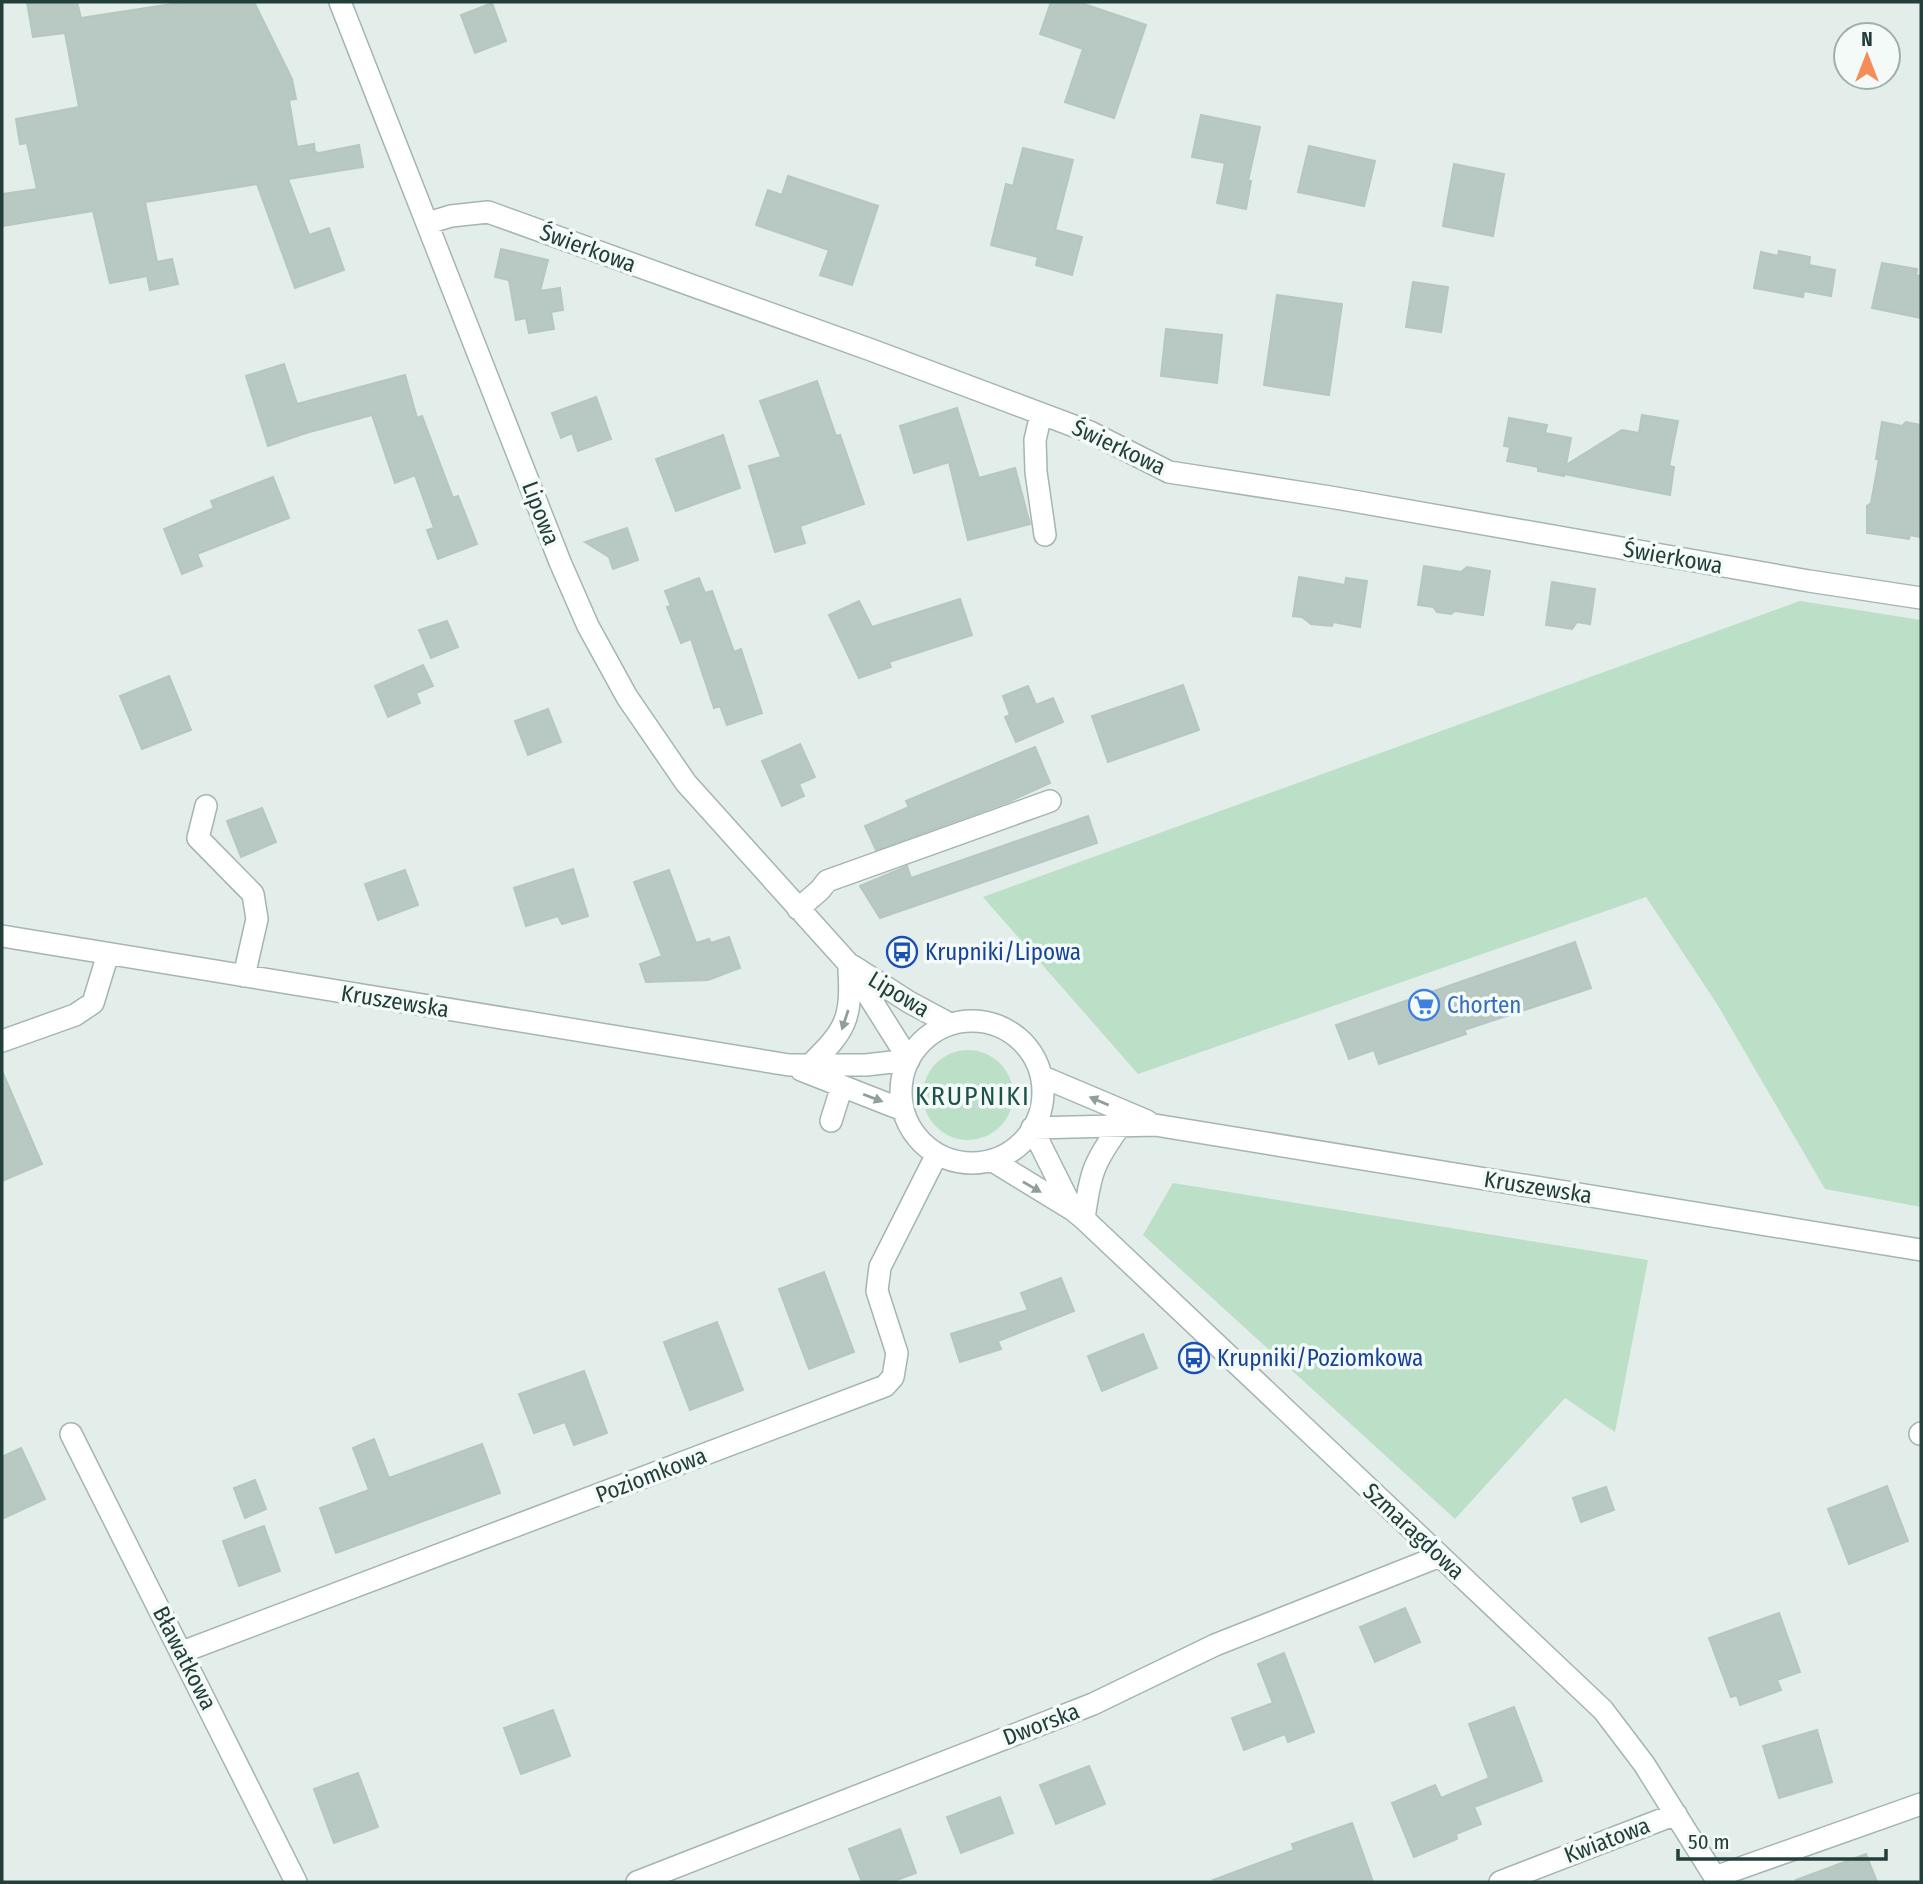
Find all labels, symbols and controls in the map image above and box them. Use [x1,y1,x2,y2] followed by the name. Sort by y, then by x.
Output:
[1832,21,1902,91] north arrow
[1861,28,1873,51] text: N
[536,218,640,278] street label: Świerkowa
[1068,413,1170,481] street label: Świerkowa
[516,477,566,549] street label: Lipowa
[1621,535,1725,579] street label: Świerkowa
[885,935,919,969] bus stop icon: Krupniki/Lipowa
[925,938,1081,966] place label: Krupniki/Lipowa
[863,965,935,1023] street label: Lipowa
[339,979,451,1023] street label: Kruszewska
[1407,988,1441,1022] supermarket icon: Chorten
[1447,991,1521,1019] place label: Chorten
[839,1010,850,1031] one-way arrow
[915,1081,1031,1112] district label: KRUPNIKI
[862,1093,883,1104] one-way arrow
[1089,1095,1109,1107] one-way arrow
[1482,1165,1594,1209] street label: Kruszewska
[1023,1181,1042,1193] one-way arrow
[1177,1341,1211,1375] bus stop icon: Krupniki/Poziomkowa
[1217,1344,1423,1372] place label: Krupniki/Poziomkowa
[592,1441,710,1509] street label: Poziomkowa
[1357,1477,1471,1585] street label: Szmaragdowa
[147,1602,223,1714] street label: Bławatkowa
[999,1697,1083,1751] street label: Dworska
[1560,1811,1654,1869] street label: Kwiatowa
[1678,1818,1886,1862] scale bar
[1688,1829,1730,1855] text: 50 m

